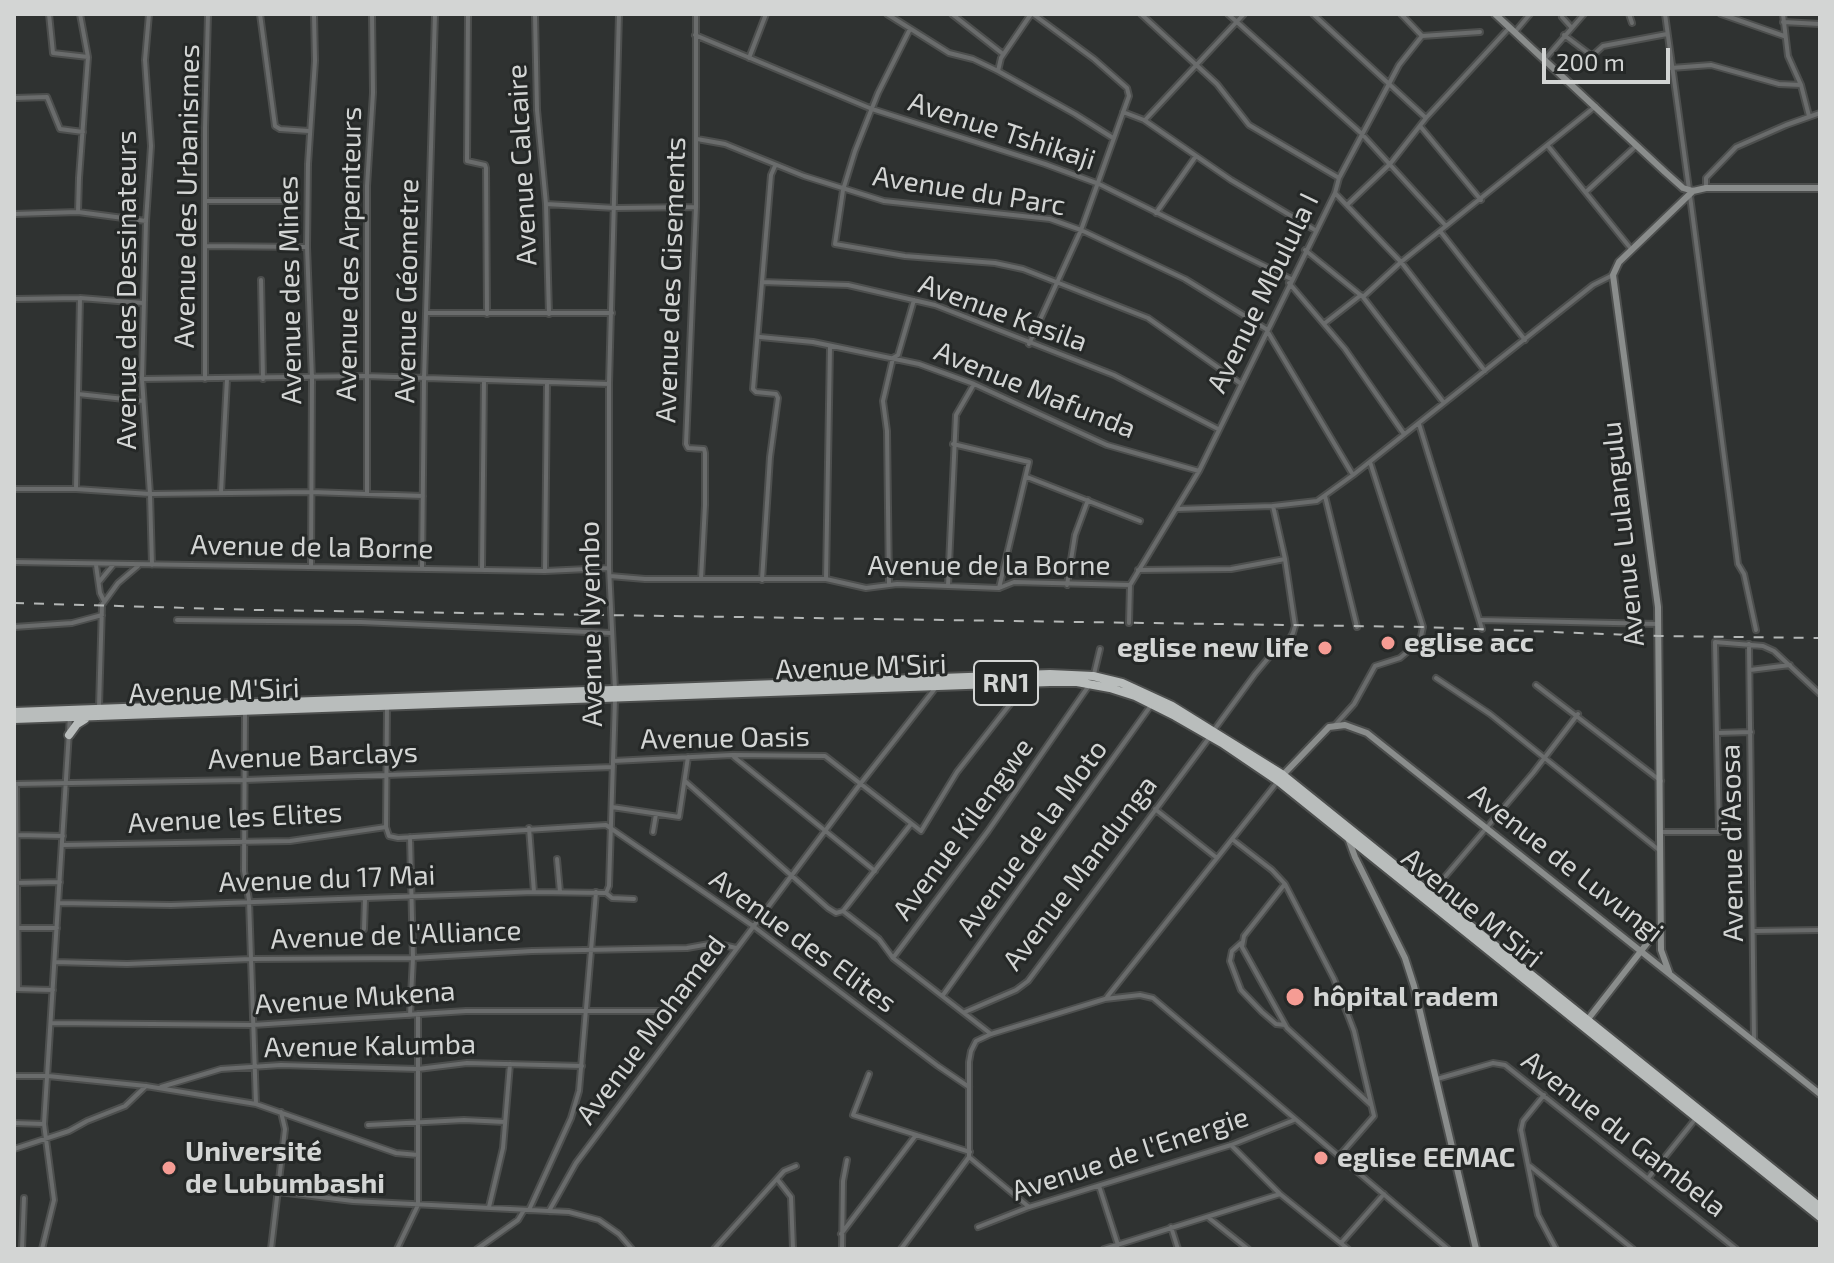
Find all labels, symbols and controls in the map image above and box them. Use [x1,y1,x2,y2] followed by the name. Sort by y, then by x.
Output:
[1546,32,1674,82] scale bar
[168,44,206,348] street label: Avenue des Urbanismes
[1556,47,1625,76] text: 200 m
[500,63,544,267] street label: Avenue Calcaire
[904,85,1100,177] street label: Avenue Tshikaji
[330,106,368,402] street label: Avenue des Arpenteurs
[110,130,144,450] street label: Avenue des Dessinateurs
[649,136,693,424] street label: Avenue des Gisements
[870,159,1068,223] street label: Avenue du Parc
[271,175,309,405] street label: Avenue des Mines
[388,178,426,404] street label: Avenue Géometre
[1200,188,1326,398] street label: Avenue Mbulula I
[914,267,1092,359] street label: Avenue Kasila
[929,334,1141,446] street label: Avenue Mafunda
[1594,420,1652,648] street label: Avenue Lulangulu
[572,521,610,727] street label: Avenue Nyembo
[190,528,434,566] street label: Avenue de la Borne
[867,549,1111,583] street label: Avenue de la Borne
[1404,626,1534,660] place label: eglise acc
[1117,631,1309,665] place label: eglise new life
[1379,634,1397,652] marker: eglise acc
[1316,639,1334,657] marker: eglise new life
[775,647,947,687] street label: Avenue M'Siri
[974,661,1038,705] road number: RN1
[128,671,300,711] street label: Avenue M'Siri
[640,720,810,756] street label: Avenue Oasis
[886,731,1040,927] street label: Avenue Kilengwe
[950,733,1114,943] street label: Avenue de la Moto
[207,736,419,776] street label: Avenue Barclays
[1713,744,1751,942] street label: Avenue d'Asosa
[996,769,1164,977] street label: Avenue Mandunga
[1462,777,1670,949] street label: Avenue de Luvungi
[127,796,343,840] street label: Avenue les Elites
[1395,841,1549,975] street label: Avenue M'Siri
[218,858,436,900] street label: Avenue du 17 Mai
[703,862,903,1020] street label: Avenue des Elites
[270,914,522,956] street label: Avenue de l'Alliance
[569,929,733,1131] street label: Avenue Mohamed
[254,974,456,1022] street label: Avenue Mukena
[1313,980,1499,1014] place label: hôpital radem
[1284,986,1306,1008] marker: hôpital radem
[264,1027,476,1065] street label: Avenue Kalumba
[1515,1044,1733,1224] street label: Avenue du Gambela
[1007,1100,1253,1208] street label: Avenue de l'Energie
[185,1135,385,1201] place label: Université de Lubumbashi
[1337,1141,1515,1175] place label: eglise EEMAC
[1312,1149,1330,1167] marker: eglise EEMAC
[160,1159,178,1177] marker: Université de Lubumbashi

